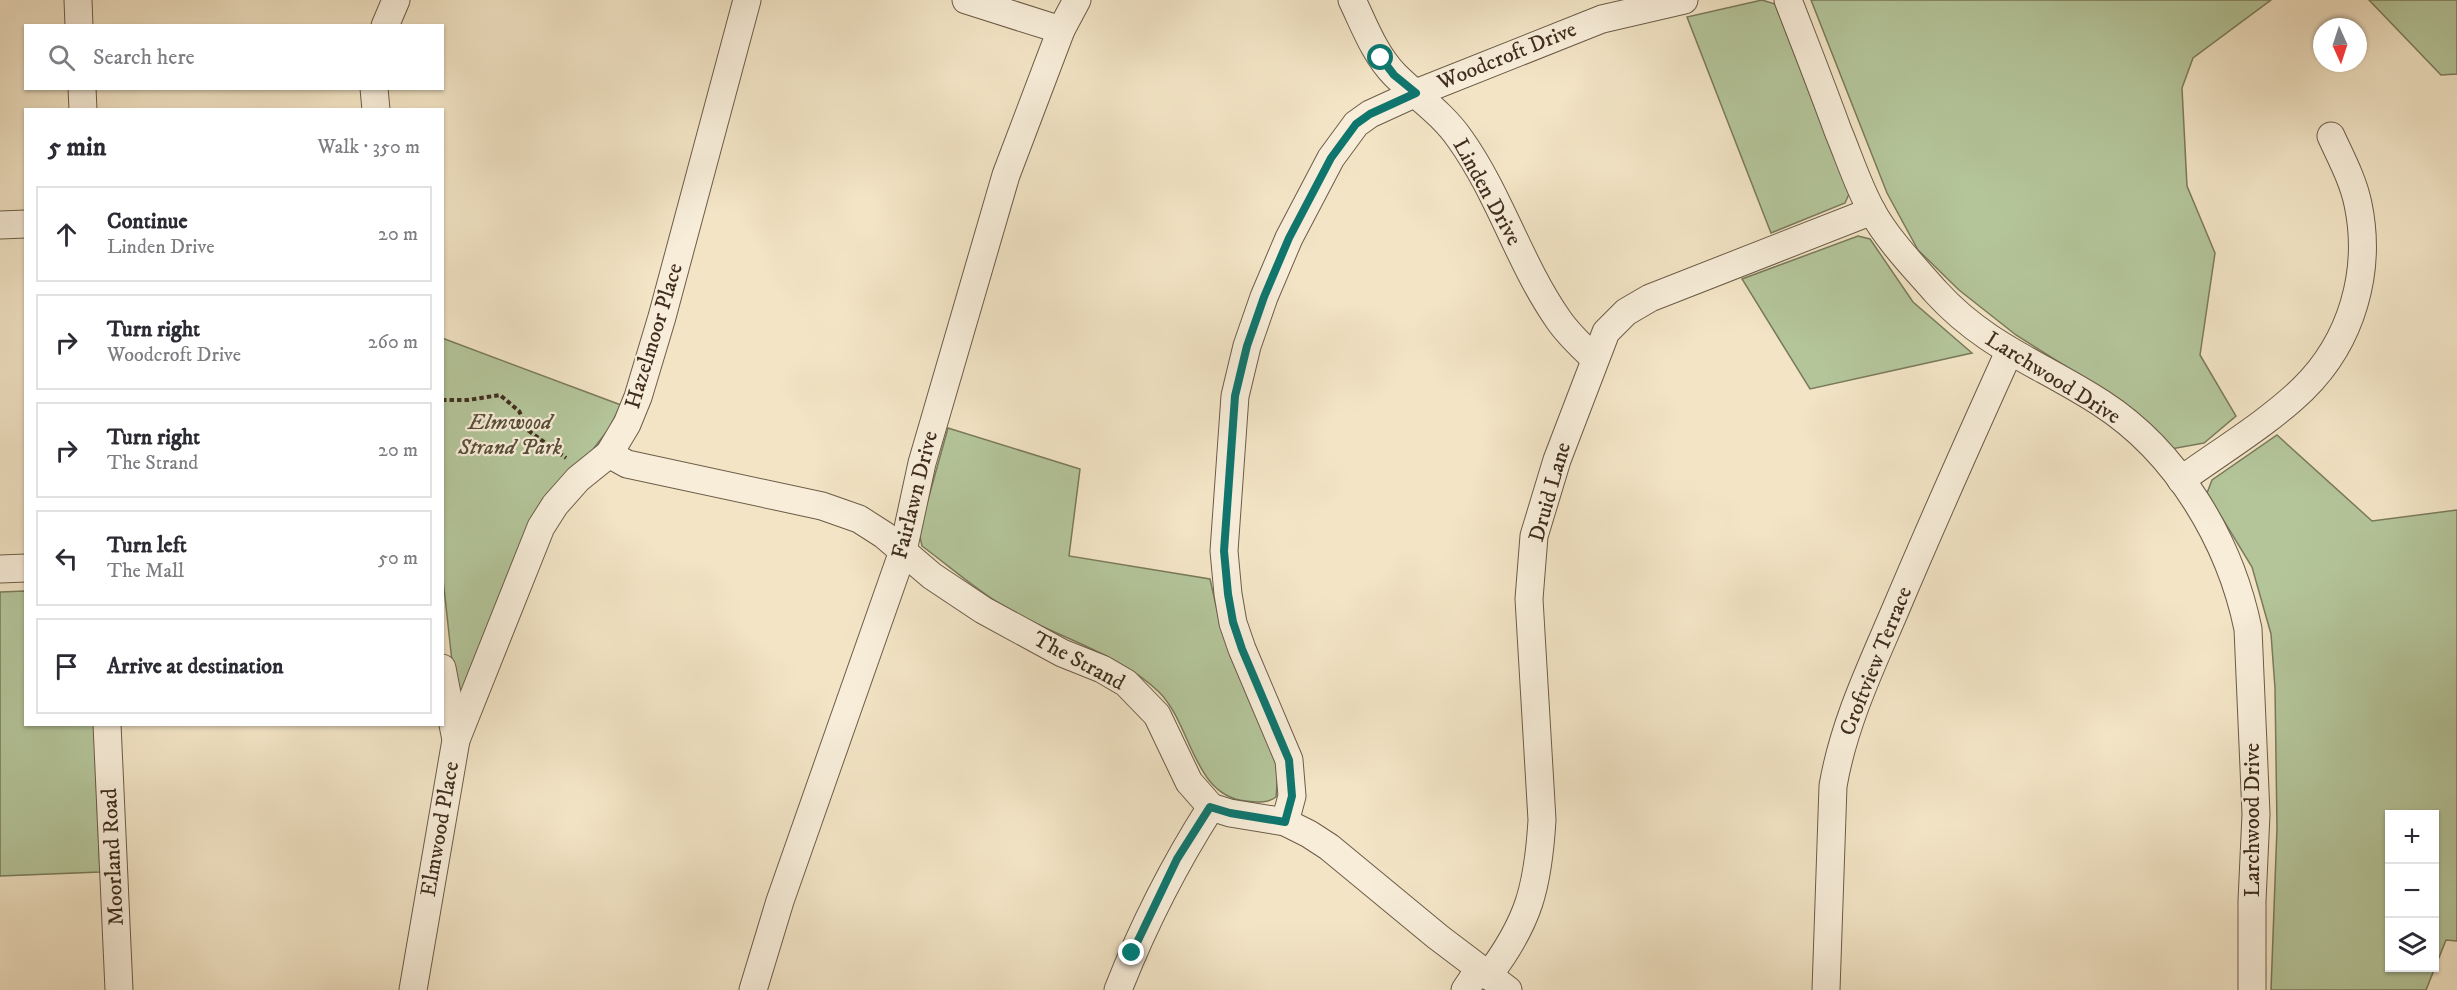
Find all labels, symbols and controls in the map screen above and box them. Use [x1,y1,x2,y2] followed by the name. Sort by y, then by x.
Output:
[1433,16,1580,97] street label: Woodcroft Drive
[2313,18,2367,72] north arrow
[24,24,444,90] search box
[45,41,78,74] icon: search
[93,44,195,71] text: Search here
[1367,44,1393,70] route start
[48,131,106,164] text: 5 min
[1447,134,1527,250] street label: Linden Drive
[318,135,420,160] text: Walk · 350 m
[107,208,188,235] text: Continue
[50,218,83,251] icon: ahead
[378,222,418,247] text: 20 m
[107,235,215,260] text: Linden Drive
[619,260,689,412] street label: Hazelmoor Place
[107,316,200,343] text: Turn right
[50,326,83,359] icon: right
[1980,326,2126,430] street label: Larchwood Drive
[368,330,418,355] text: 260 m
[107,343,241,368] text: Woodcroft Drive
[457,409,563,461] park label: Elmwood Strand Park
[107,424,200,451] text: Turn right
[886,428,944,562] street label: Fairlawn Drive
[50,434,83,467] icon: right
[378,438,418,463] text: 20 m
[1523,439,1577,545] street label: Druid Lane
[107,451,198,476] text: The Strand
[107,532,187,559] text: Turn left
[50,542,83,575] icon: left
[378,546,418,571] text: 50 m
[107,559,184,584] text: The Mall
[1834,582,1918,740] street label: Croftview Terrace
[1028,625,1130,697] street label: The Strand
[50,650,83,683] icon: arrive
[107,653,284,680] text: Arrive at destination
[2239,743,2266,897] street label: Larchwood Drive
[415,759,465,899] street label: Elmwood Place
[96,787,130,927] street label: Moorland Road
[2385,810,2439,972] map controls
[2385,810,2439,864] button: +
[2385,864,2439,918] button: −
[2385,918,2439,972] button: layers
[1118,939,1144,965] route end

